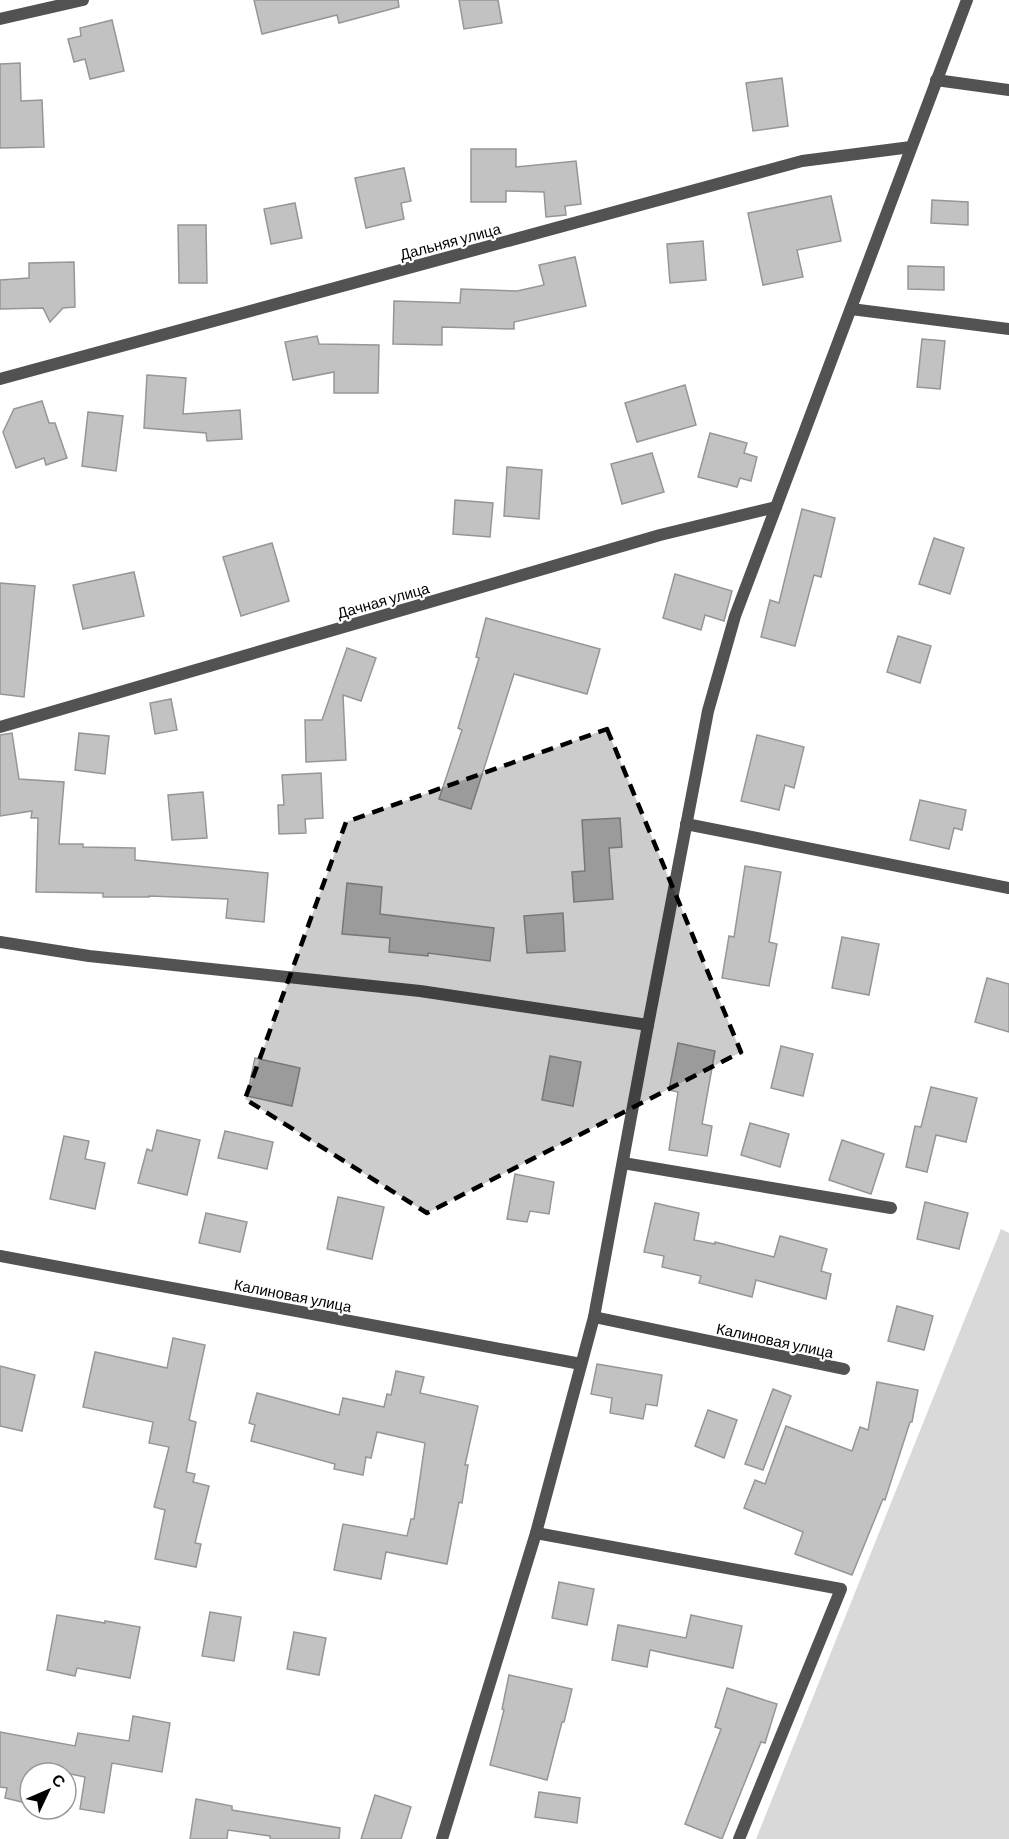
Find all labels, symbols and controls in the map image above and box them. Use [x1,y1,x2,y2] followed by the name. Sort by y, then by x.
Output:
[398,219,503,263] street label: Дальняя улица
[335,578,432,622] street label: Дачная улица
[233,1275,354,1315] street label: Калиновая улица
[715,1319,836,1361] street label: Калиновая улица
[18,1761,78,1821] north arrow
[48,1769,70,1791] text: С

